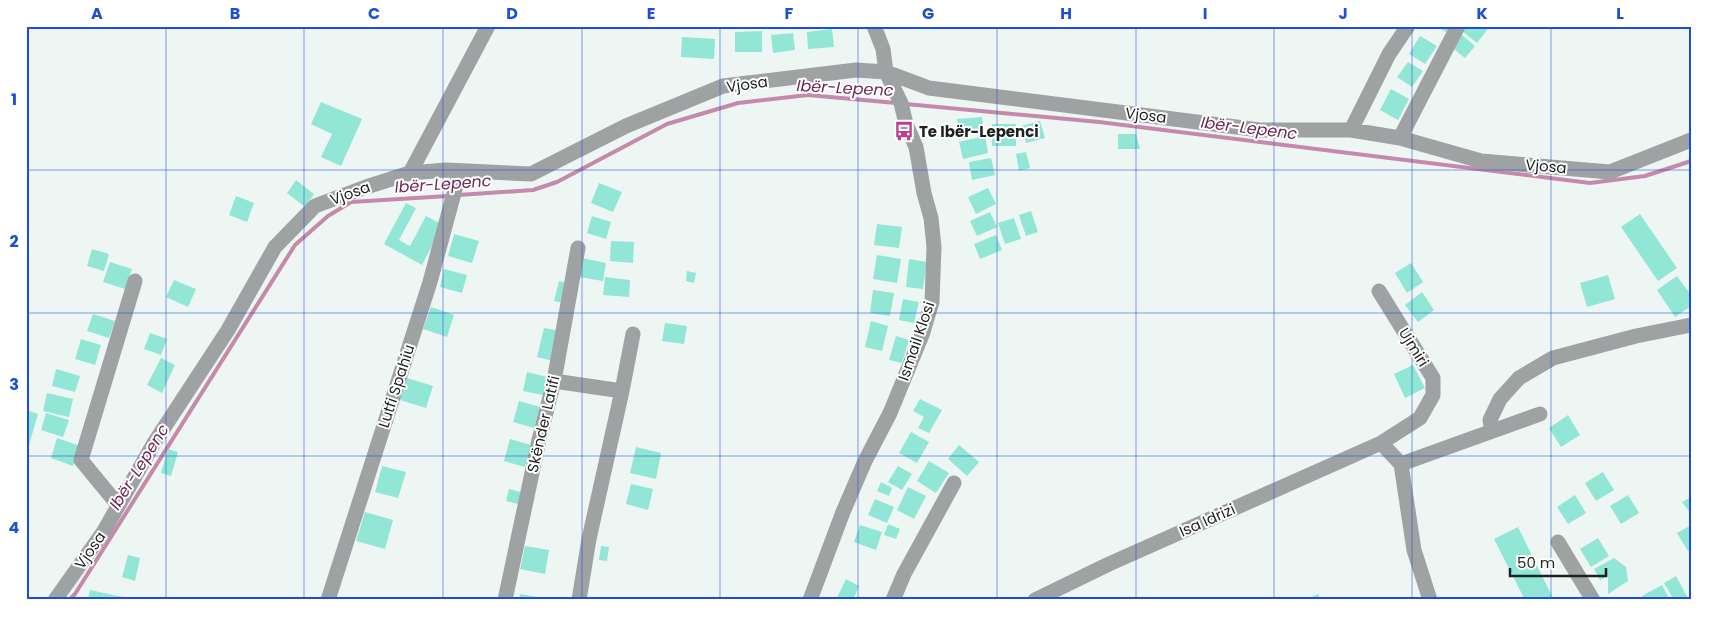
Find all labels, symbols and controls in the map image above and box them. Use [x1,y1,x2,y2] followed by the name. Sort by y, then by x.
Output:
[91,2,103,25] text: A
[230,2,240,25] text: B
[368,2,380,25] text: C
[506,2,518,25] text: D
[647,2,655,25] text: E
[785,2,794,25] text: F
[922,2,934,25] text: G
[1060,2,1072,25] text: H
[1203,2,1207,25] text: I
[1338,2,1348,25] text: J
[1476,2,1488,25] text: K
[1616,2,1624,25] text: L
[725,71,769,97] street label: Vjosa
[796,74,894,102] water label: Ibër-Lepenc
[11,88,17,111] text: 1
[1124,102,1168,128] street label: Vjosa
[1199,111,1299,145] water label: Ibër-Lepenc
[893,120,915,142] bus stop icon: Te Ibër-Lepenci
[919,121,1039,142] place label: Te Ibër-Lepenci
[1524,154,1568,178] street label: Vjosa
[394,169,492,199] water label: Ibër-Lepenc
[327,176,373,210] street label: Vjosa
[9,230,19,253] text: 2
[893,299,939,383] street label: Ismail Klosi
[1394,324,1434,370] street label: Ujmiri
[373,342,419,430] street label: Lutfi Spahiu
[9,373,19,396] text: 3
[522,373,564,475] street label: Skënder Latifi
[104,420,175,514] water label: Ibër-Lepenc
[1176,498,1238,542] street label: Isa Idrizi
[9,516,20,539] text: 4
[70,527,110,573] street label: Vjosa
[1510,546,1606,578] scale bar
[1517,552,1555,573] text: 50 m

